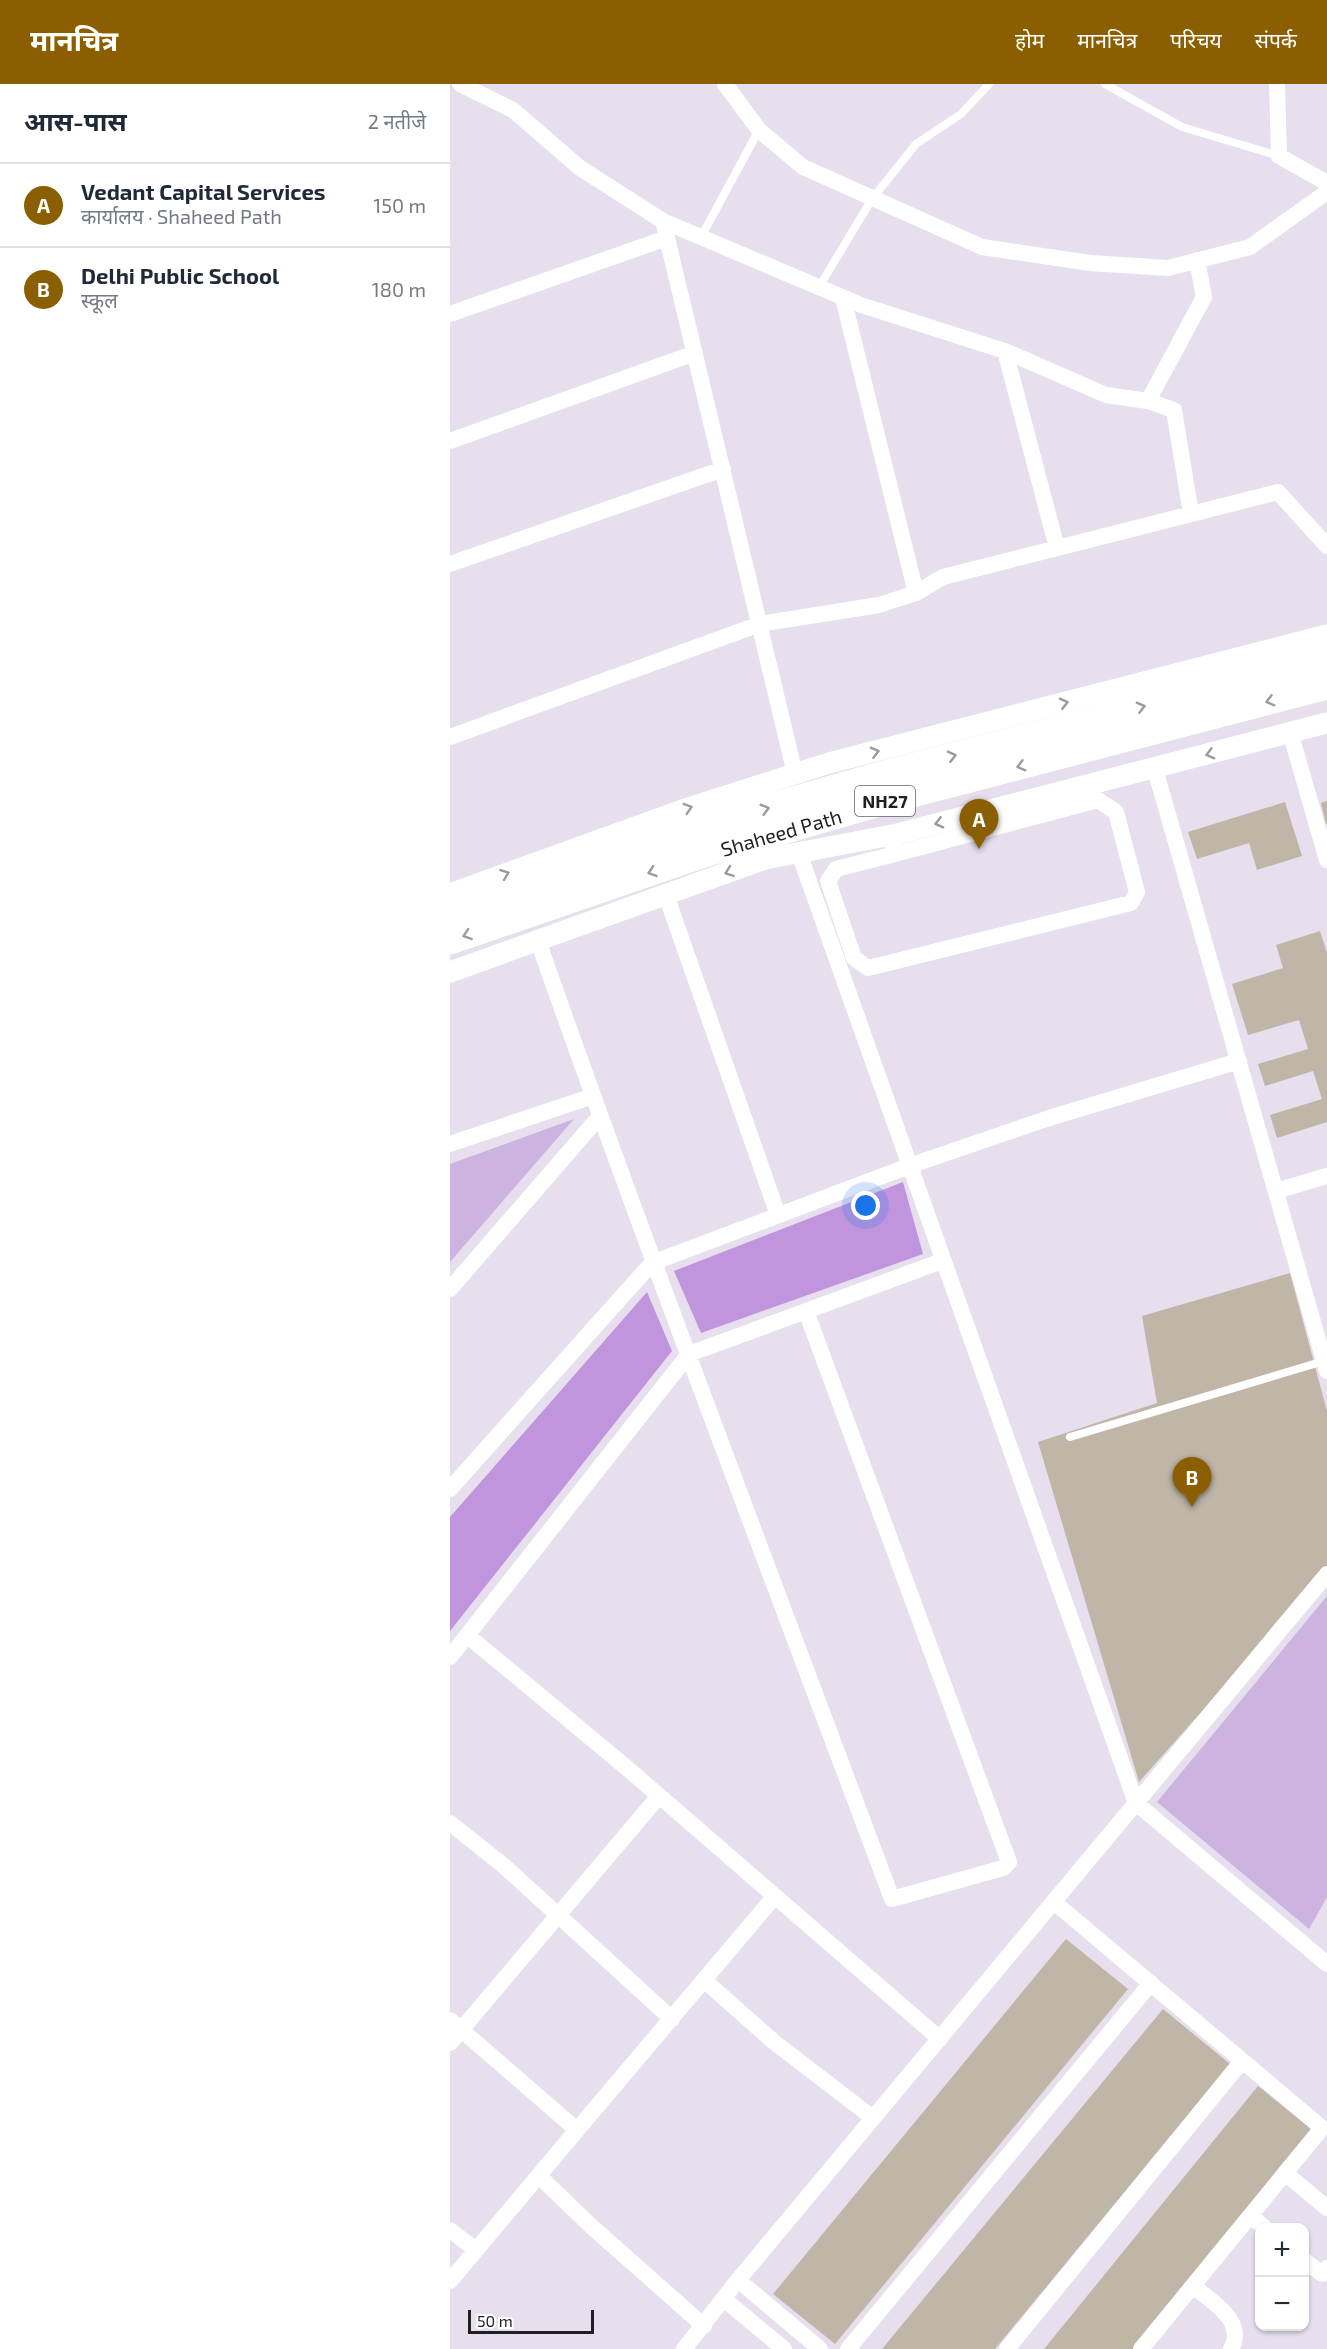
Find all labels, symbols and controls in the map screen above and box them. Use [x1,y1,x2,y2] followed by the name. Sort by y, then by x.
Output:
[30,23,118,57] text: मानचित्र
[1015,27,1044,52] text: होम
[1077,27,1137,52] text: मानचित्र
[1170,27,1222,52] text: परिचय
[1255,27,1297,52] text: संपर्क
[24,105,127,136] text: आस-पास
[368,109,426,133] text: 2 नतीजे
[81,178,325,204] text: Vedant Capital Services
[37,193,50,217] text: A
[373,193,426,217] text: 150 m
[81,204,282,228] text: कार्यालय · Shaheed Path
[81,262,279,288] text: Delhi Public School
[37,277,50,301] text: B
[372,277,426,301] text: 180 m
[81,288,118,312] text: स्कूल
[1266,694,1276,706] one-way arrow
[1058,698,1069,710] one-way arrow
[1136,702,1146,715] one-way arrow
[870,746,880,759] one-way arrow
[1205,747,1215,759] one-way arrow
[947,751,957,764] one-way arrow
[1016,758,1026,771] one-way arrow
[855,786,915,816] road number: NH27
[960,800,998,849] pin: A
[682,802,693,815] one-way arrow
[718,803,844,861] street label: Shaheed Path
[759,803,769,816] one-way arrow
[935,816,945,829] one-way arrow
[647,865,658,878] one-way arrow
[724,865,735,878] one-way arrow
[499,868,510,881] one-way arrow
[462,928,473,941] one-way arrow
[851,1191,880,1220] your location
[1172,1458,1212,1507] pin: B
[1255,2223,1309,2331] map controls
[1255,2223,1309,2277] button: +
[1255,2277,1309,2331] button: −
[468,2307,594,2334] scale bar
[477,2311,513,2330] text: 50 m

